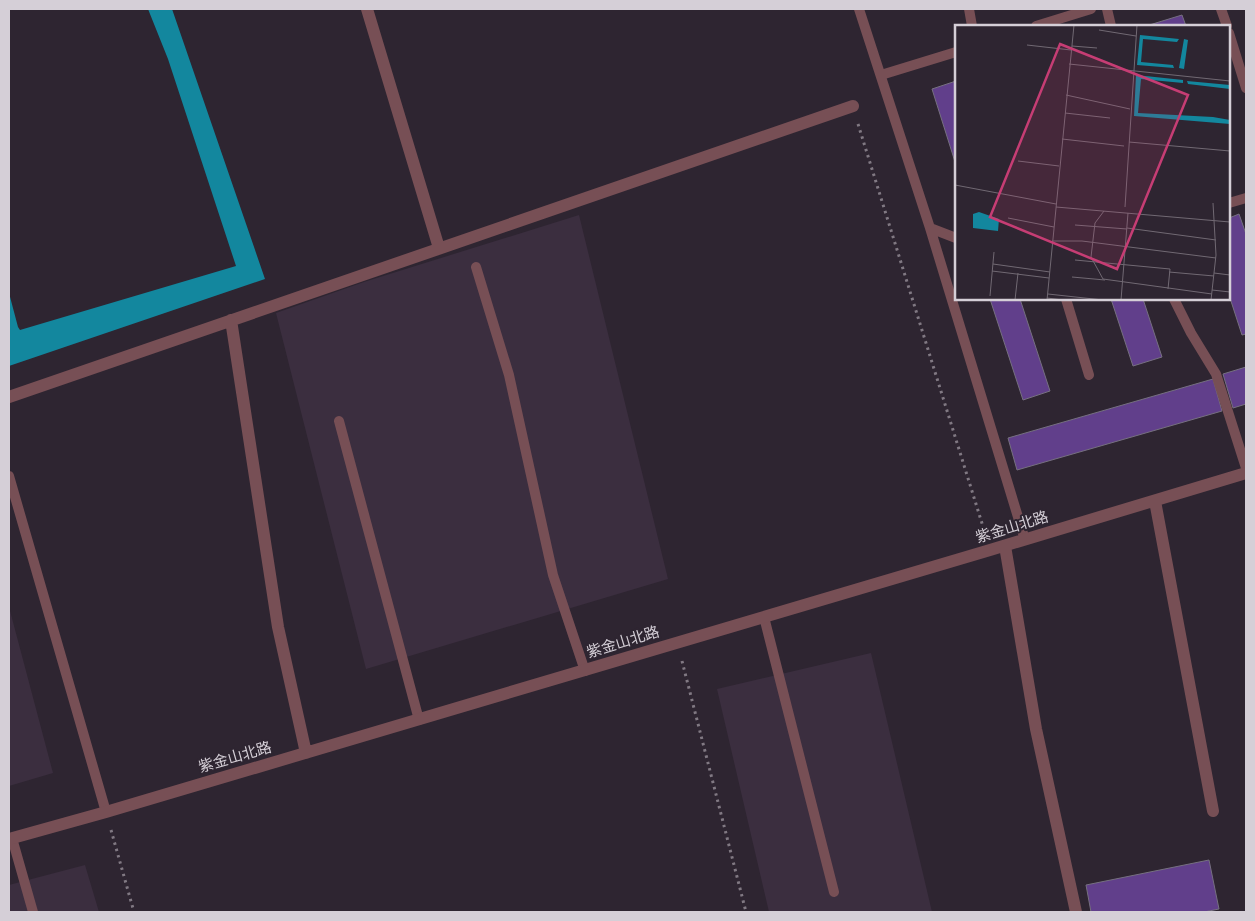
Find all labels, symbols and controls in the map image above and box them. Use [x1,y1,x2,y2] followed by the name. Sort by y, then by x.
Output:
[955,25,1230,300] inset map
[973,507,1051,547] street label: 紫金山北路
[584,622,662,662] street label: 紫金山北路
[196,738,274,776] street label: 紫金山北路

